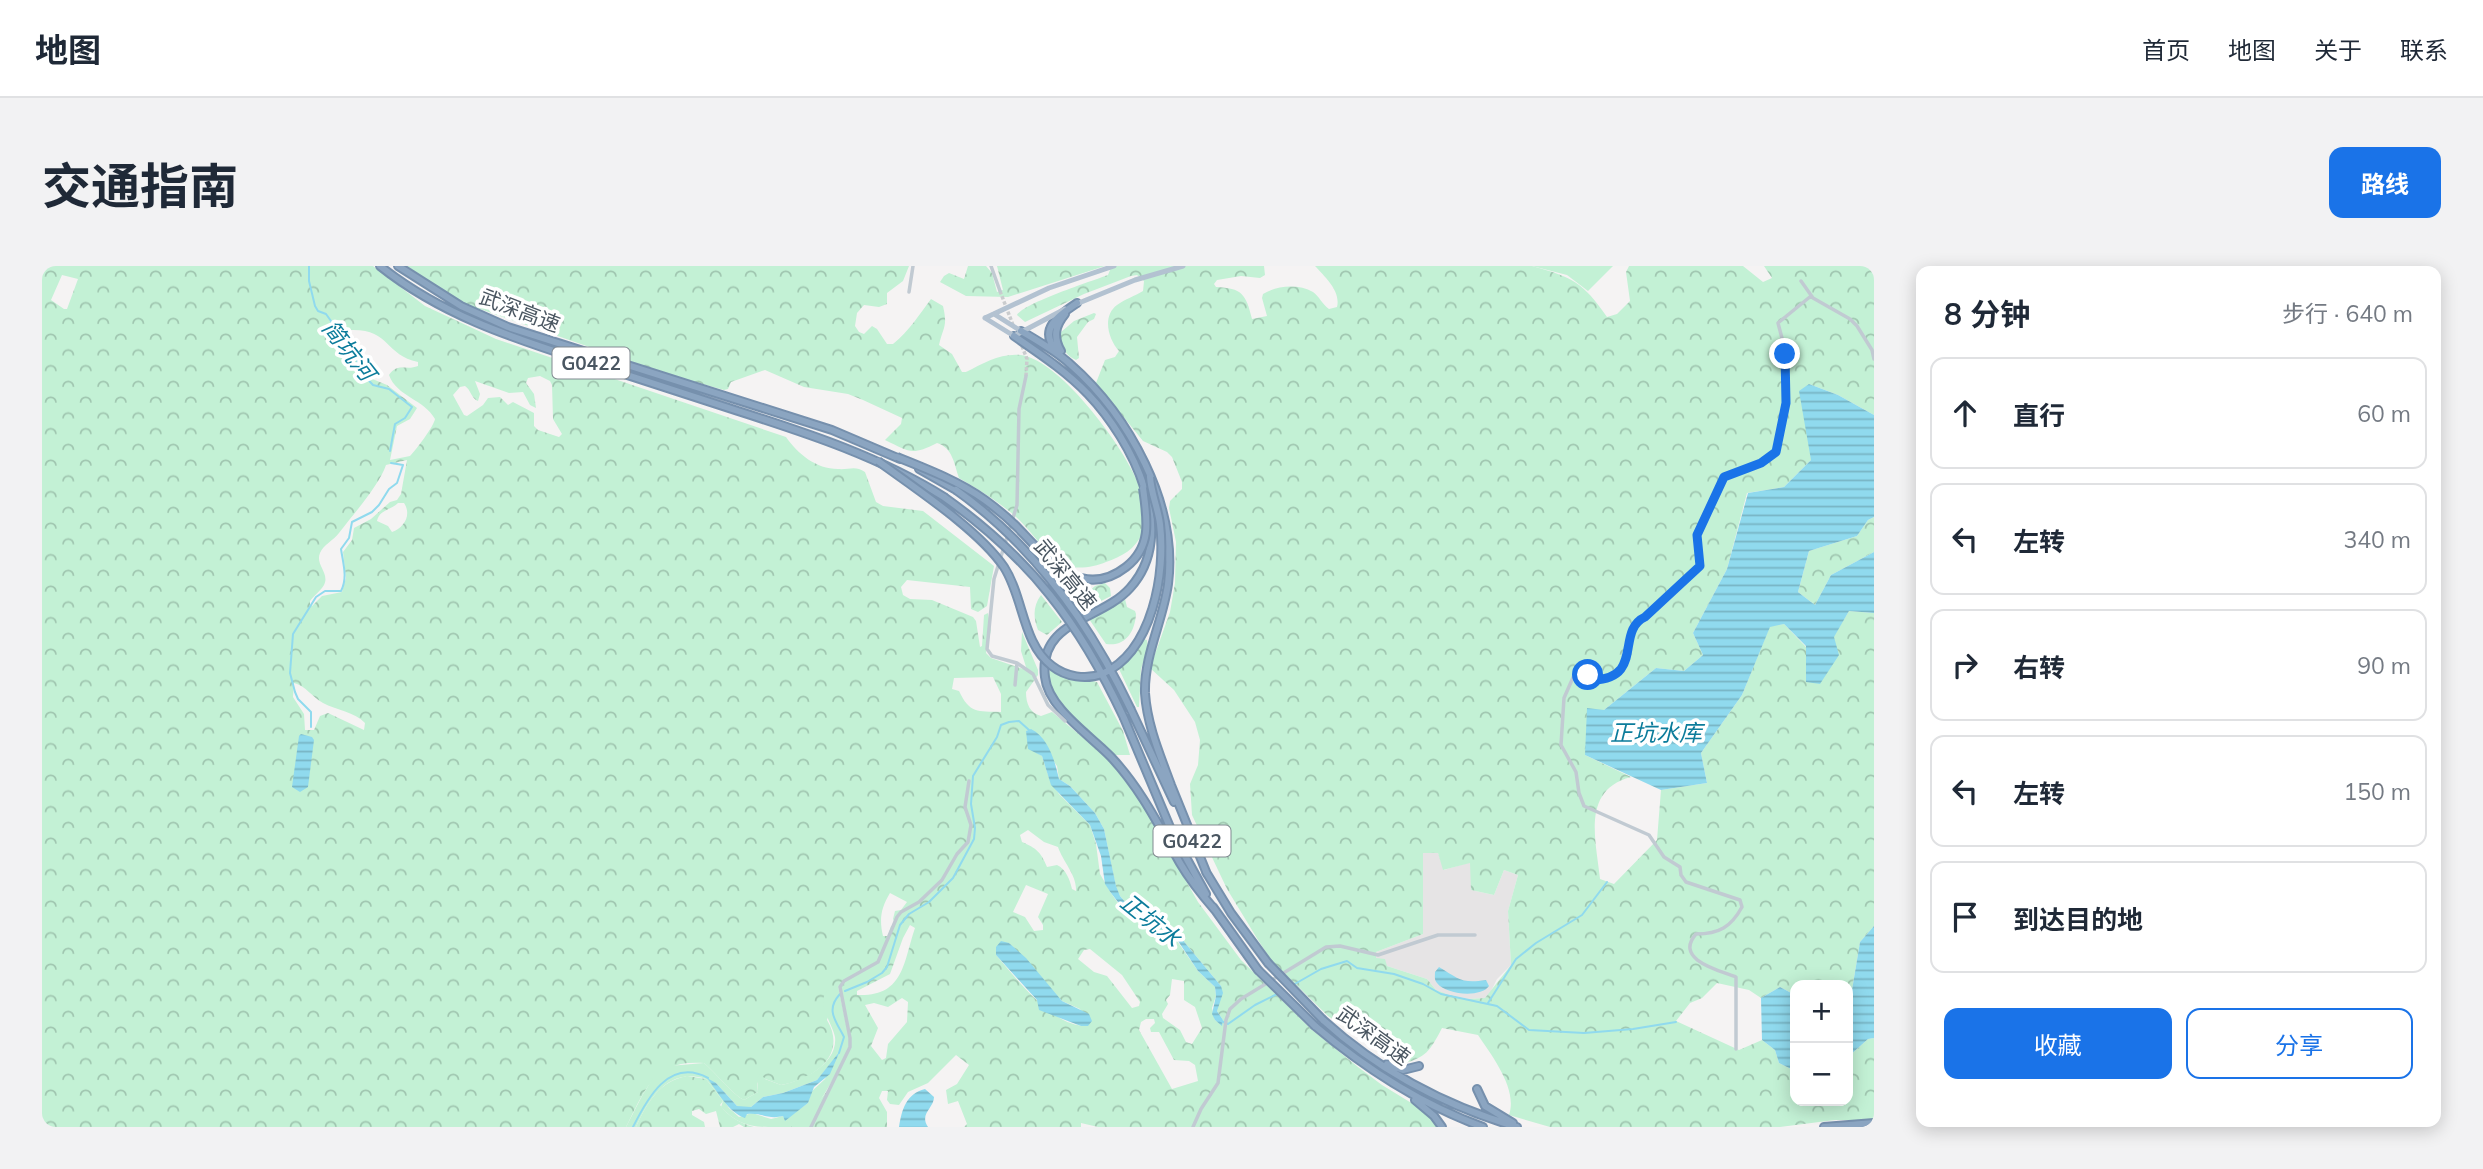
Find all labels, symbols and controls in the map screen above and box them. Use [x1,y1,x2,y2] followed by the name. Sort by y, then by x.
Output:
[35,29,101,70] text: 地图
[2142,35,2190,65] text: 首页
[2228,35,2276,65] text: 地图
[2314,35,2362,65] text: 关于
[2400,35,2448,65] text: 联系
[2329,147,2441,218] button: 路线
[42,155,238,216] text: 交通指南
[476,283,564,337] street label: 武深高速
[1944,295,2030,333] text: 8 分钟
[2282,299,2413,328] text: 步行 · 640 m
[316,314,384,389] water label: 简坑河
[1769,338,1800,369] route end
[552,348,630,379] road number: G0422
[1946,394,1984,432] icon: ahead
[2013,399,2065,432] text: 直行
[2357,399,2411,428] text: 60 m
[1946,520,1984,558] icon: left
[2013,525,2065,558] text: 左转
[2343,525,2411,554] text: 340 m
[1029,533,1103,615] street label: 武深高速
[1946,646,1984,684] icon: right
[2013,651,2065,684] text: 右转
[2357,651,2411,680] text: 90 m
[1572,659,1603,690] route start
[1610,718,1706,747] water label: 正坑水库
[1946,772,1984,810] icon: left
[2013,777,2065,810] text: 左转
[2343,777,2411,806] text: 150 m
[1154,826,1230,856] road number: G0422
[1115,887,1188,954] water label: 正坑水
[1946,898,1984,936] icon: arrive
[2013,903,2143,936] text: 到达目的地
[1790,980,1853,1106] map controls
[1790,980,1853,1043] button: +
[1332,1000,1416,1070] street label: 武深高速
[1944,1008,2172,1079] button: 收藏
[2186,1008,2413,1079] button: 分享
[1790,1043,1853,1106] button: −

